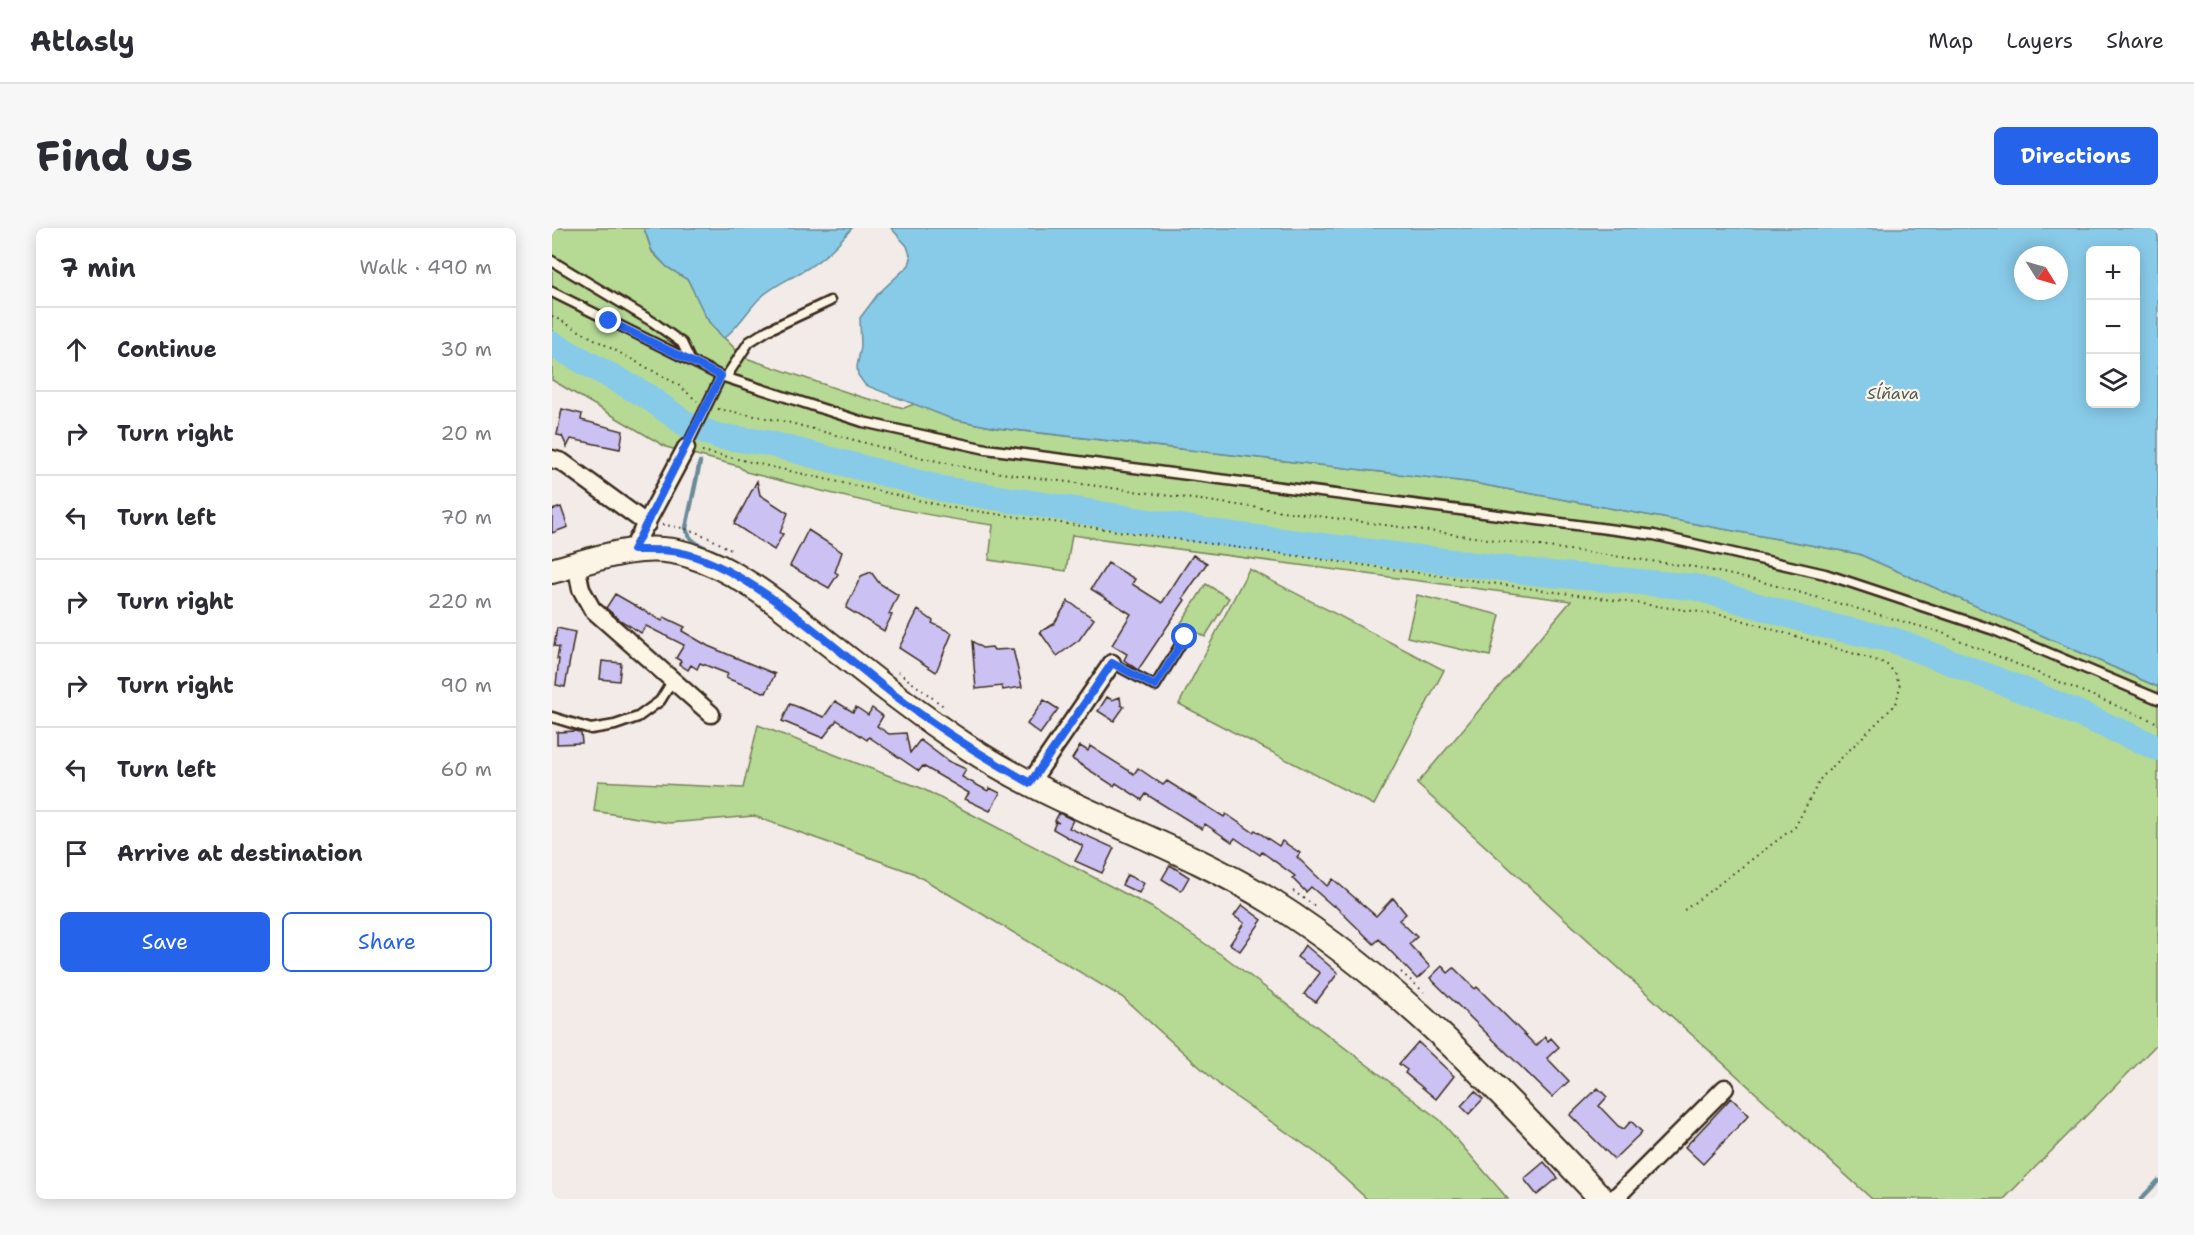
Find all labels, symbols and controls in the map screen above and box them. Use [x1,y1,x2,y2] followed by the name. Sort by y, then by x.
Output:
[30,22,135,60] text: Atlasly
[1928,27,1973,55] text: Map
[2006,27,2073,55] text: Layers
[2106,27,2164,55] text: Share
[1994,127,2158,185] button: Directions
[36,128,193,184] text: Find us
[2014,246,2068,300] north arrow
[2086,246,2140,408] map controls
[2086,246,2140,300] button: +
[60,250,136,285] text: 7 min
[360,254,492,280] text: Walk · 490 m
[2086,300,2140,354] button: −
[595,307,621,333] route end
[60,333,93,366] icon: ahead
[117,335,217,364] text: Continue
[440,336,492,362] text: 30 m
[2086,354,2140,408] button: layers
[1867,382,1919,404] water label: Sĺňava
[60,417,93,450] icon: right
[117,419,234,448] text: Turn right
[441,420,492,446] text: 20 m
[60,501,93,534] icon: left
[117,503,216,532] text: Turn left
[440,504,492,530] text: 70 m
[60,585,93,618] icon: right
[117,587,234,616] text: Turn right
[428,588,492,614] text: 220 m
[1171,623,1197,649] route start
[60,669,93,702] icon: right
[117,671,234,700] text: Turn right
[440,672,492,698] text: 90 m
[60,753,93,786] icon: left
[117,755,216,784] text: Turn left
[440,756,492,782] text: 60 m
[60,837,93,870] icon: arrive
[117,839,363,868] text: Arrive at destination
[60,912,270,972] button: Save
[282,912,492,972] button: Share

